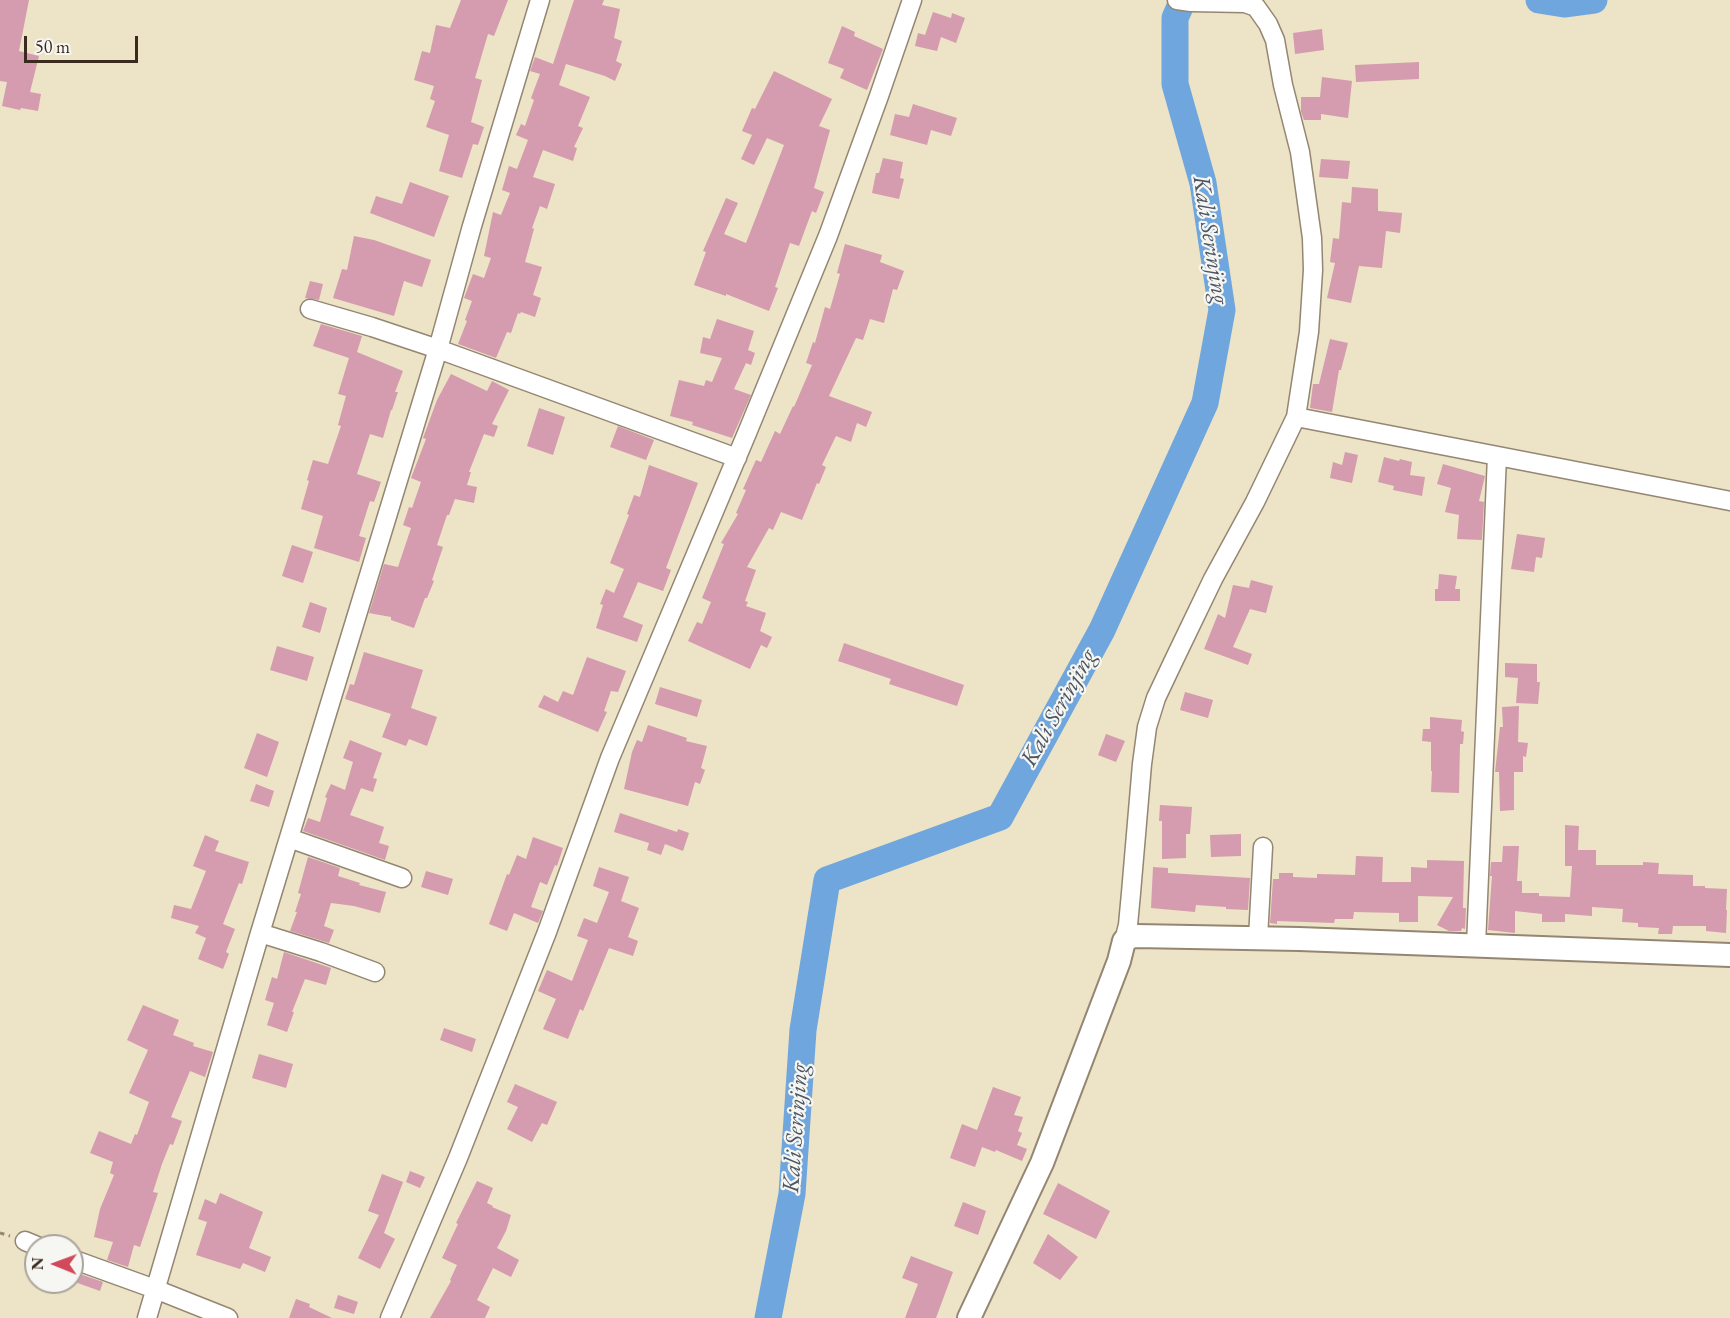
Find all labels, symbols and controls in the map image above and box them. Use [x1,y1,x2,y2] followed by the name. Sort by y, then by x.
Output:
[27,24,141,62] scale bar
[35,35,70,58] text: 50 m
[1186,174,1234,306] water label: Kali Serinjing
[1015,644,1103,772] water label: Kali Serinjing
[777,1062,815,1194] water label: Kali Serinjing
[24,1234,84,1294] north arrow
[27,1257,48,1270] text: N

